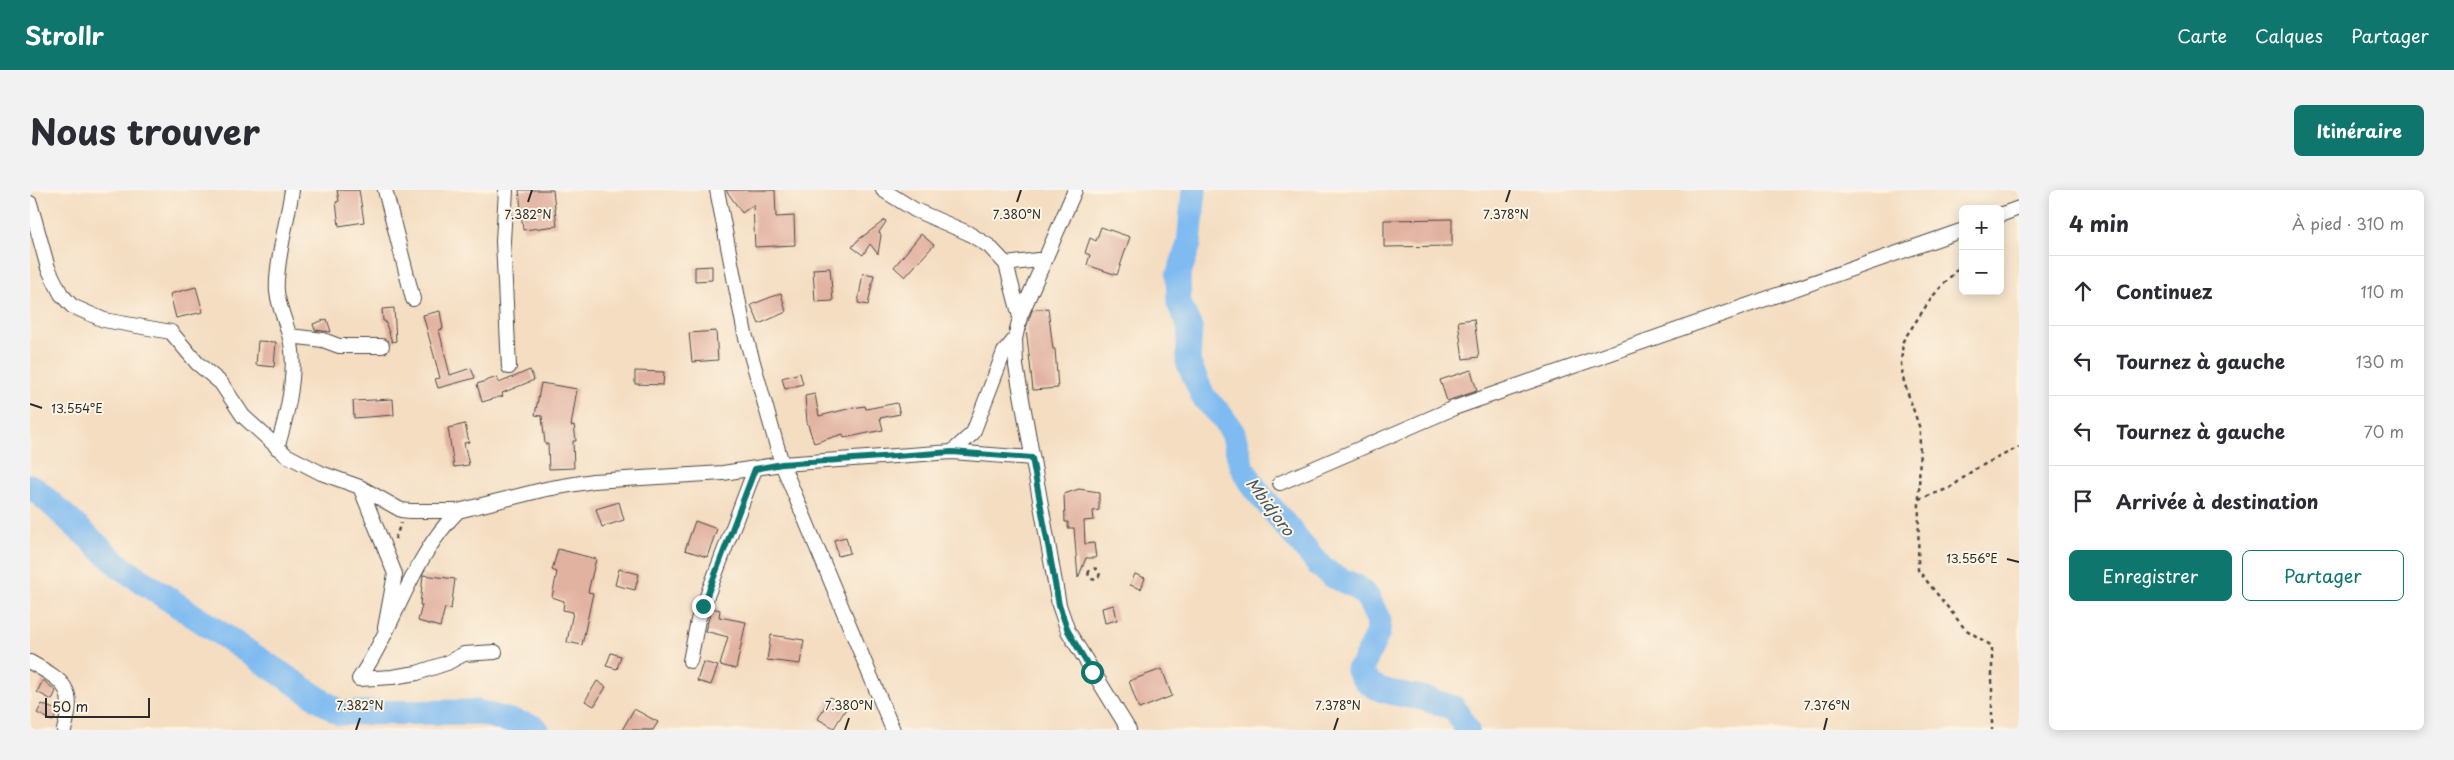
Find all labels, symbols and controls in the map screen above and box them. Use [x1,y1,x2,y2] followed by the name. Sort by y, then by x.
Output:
[25,17,104,53] text: Strollr
[2177,22,2227,49] text: Carte
[2255,22,2323,49] text: Calques
[2351,22,2429,49] text: Partager
[30,104,260,157] text: Nous trouver
[2294,105,2424,156] button: Itinéraire
[504,205,552,223] text: 7.382°N
[993,205,1041,223] text: 7.380°N
[1483,205,1529,223] text: 7.378°N
[1959,205,2004,295] map controls
[1959,205,2004,250] button: +
[2069,207,2129,239] text: 4 min
[2292,211,2404,235] text: À pied · 310 m
[1959,250,2004,295] button: −
[2069,277,2097,305] icon: ahead
[2116,277,2213,305] text: Continuez
[2361,279,2404,303] text: 110 m
[2069,347,2097,375] icon: left
[2116,347,2285,375] text: Tournez à gauche
[2356,349,2404,373] text: 130 m
[51,399,103,417] text: 13.554°E
[2069,417,2097,445] icon: left
[2116,417,2285,445] text: Tournez à gauche
[2364,419,2404,443] text: 70 m
[1241,472,1301,541] water label: Mbidjoro
[2069,487,2097,515] icon: arrive
[2116,487,2319,515] text: Arrivée à destination
[1946,549,1998,567] text: 13.556°E
[2069,550,2232,601] button: Enregistrer
[2242,550,2404,601] button: Partager
[692,595,715,618] route end
[1081,661,1104,684] route start
[45,695,150,718] scale bar
[52,696,88,717] text: 50 m
[336,696,384,714] text: 7.382°N
[825,696,873,714] text: 7.380°N
[1315,696,1361,714] text: 7.378°N
[1804,696,1850,714] text: 7.376°N

